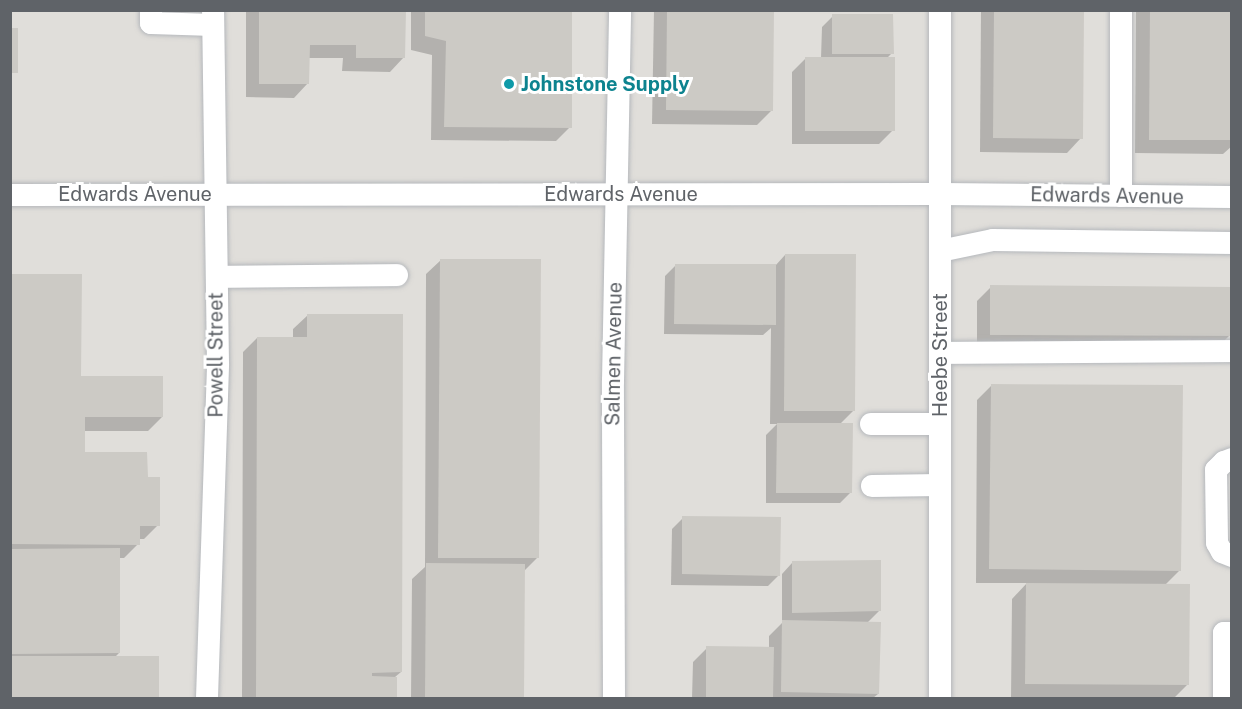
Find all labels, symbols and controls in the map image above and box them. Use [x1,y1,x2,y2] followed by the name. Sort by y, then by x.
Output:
[521,72,689,96] place label: Johnstone Supply
[502,77,516,91] marker: Johnstone Supply
[58,182,212,206] street label: Edwards Avenue
[544,182,698,206] street label: Edwards Avenue
[1030,183,1184,209] street label: Edwards Avenue
[601,282,627,426] street label: Salmen Avenue
[204,292,228,418] street label: Powell Street
[928,293,952,417] street label: Heebe Street

